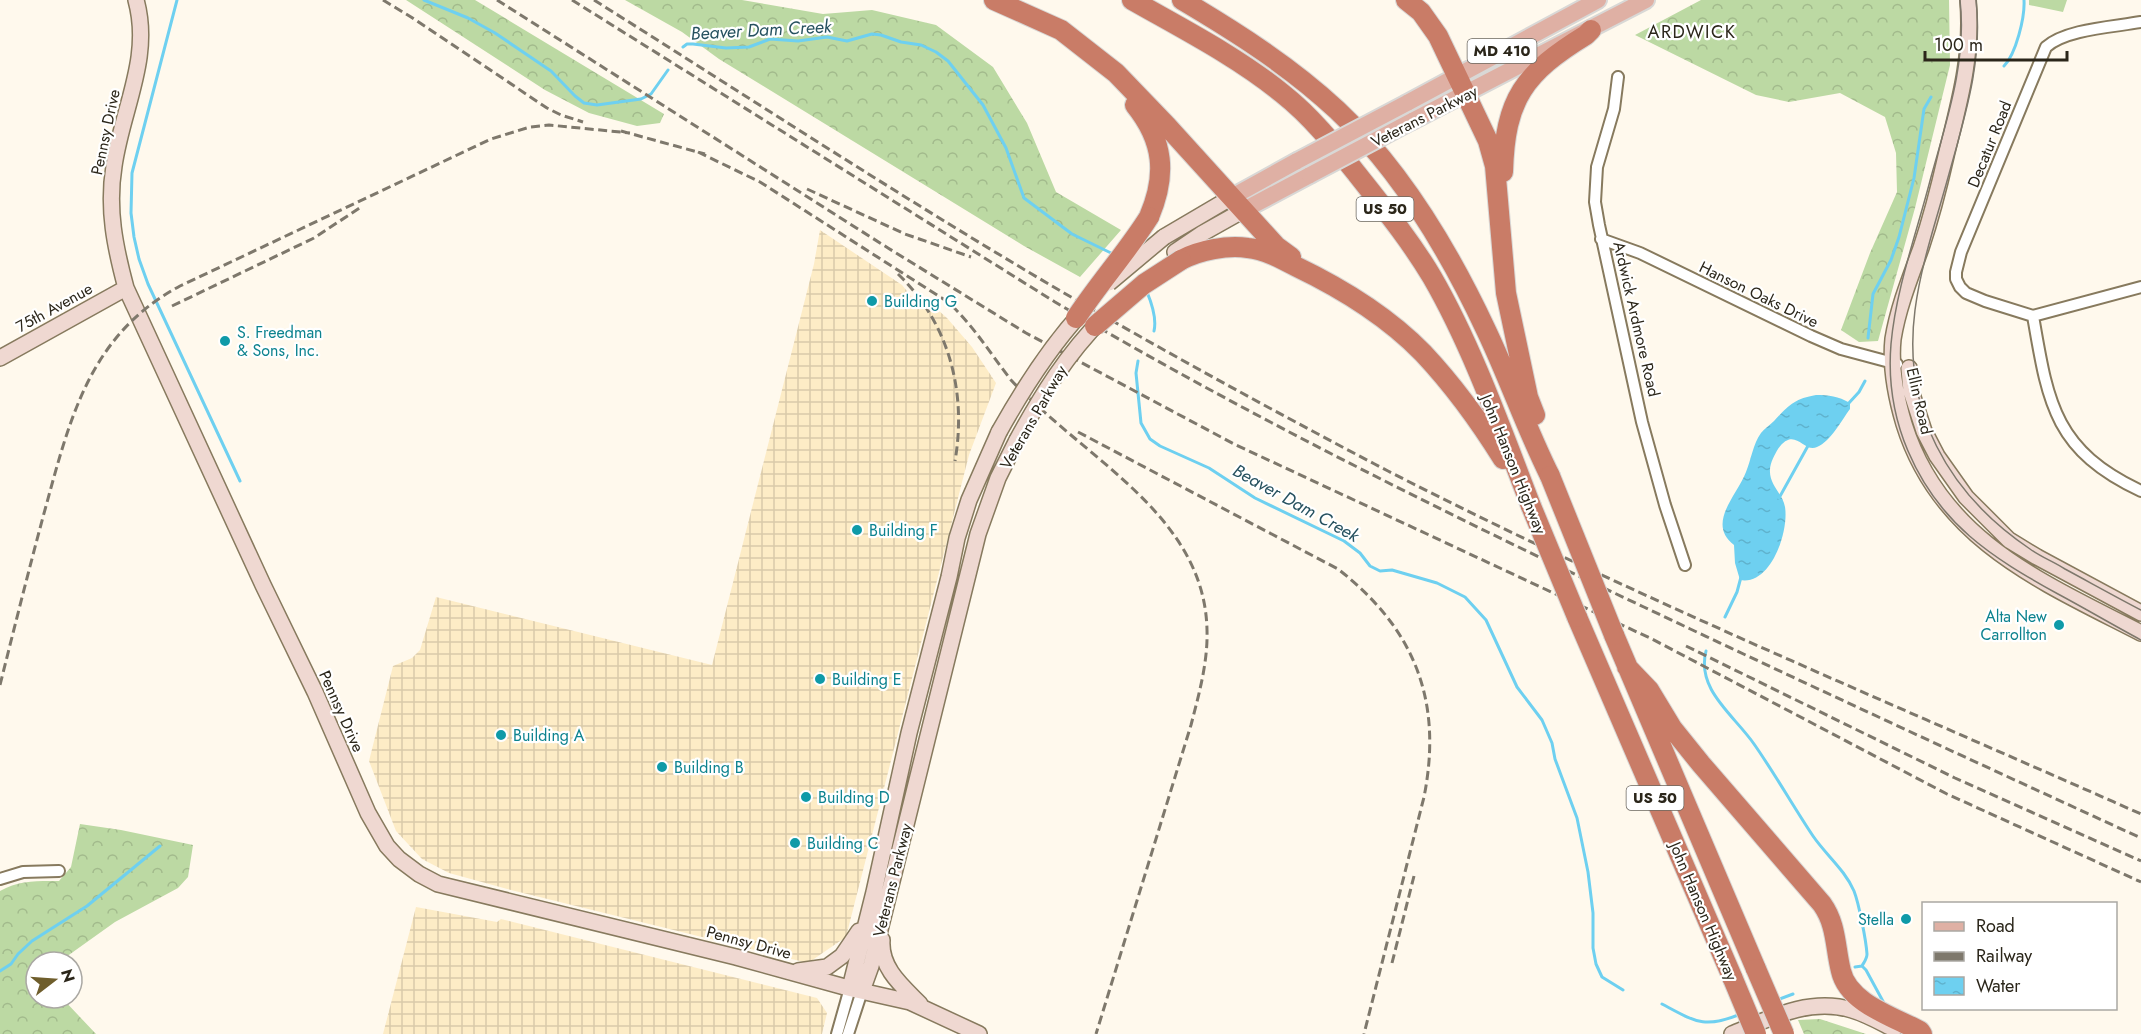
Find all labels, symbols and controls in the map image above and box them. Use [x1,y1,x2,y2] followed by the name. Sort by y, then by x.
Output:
[690,13,833,47] water label: Beaver Dam Creek
[1648,19,1736,45] district label: ARDWICK
[1925,24,2068,62] scale bar
[1934,32,1983,58] text: 100 m
[1468,39,1537,63] road number: MD 410
[1367,79,1482,153] street label: Veterans Parkway
[85,87,126,177] street label: Pennsy Drive
[1962,97,2017,191] street label: Decatur Road
[1356,197,1414,221] road number: US 50
[1607,239,1666,399] street label: Ardwick Ardmore Road
[1695,256,1822,333] street label: Hanson Oaks Drive
[12,277,97,338] street label: 75th Avenue
[884,290,957,313] place label: Building G
[865,294,879,308] marker: Building G
[237,321,322,362] place label: S. Freedman & Sons, Inc.
[218,334,232,348] marker: S. Freedman & Sons, Inc.
[994,360,1073,474] street label: Veterans Parkway
[1901,365,1938,437] street label: Ellin Road
[1474,389,1552,538] street label: John Hanson Highway
[1228,458,1365,549] water label: Beaver Dam Creek
[869,519,938,542] place label: Building F
[850,523,864,537] marker: Building F
[1981,605,2047,646] place label: Alta New Carrollton
[2052,618,2066,632] marker: Alta New Carrollton
[313,667,370,756] street label: Pennsy Drive
[832,668,902,691] place label: Building E
[813,672,827,686] marker: Building E
[513,724,585,747] place label: Building A
[494,728,508,742] marker: Building A
[674,756,744,779] place label: Building B
[655,760,669,774] marker: Building B
[818,786,890,809] place label: Building D
[1626,786,1684,810] road number: US 50
[799,790,813,804] marker: Building D
[867,820,918,940] street label: Veterans Parkway
[807,832,879,855] place label: Building C
[788,836,802,850] marker: Building C
[1663,836,1744,985] street label: John Hanson Highway
[1922,902,2117,1010] legend
[1858,908,1894,931] place label: Stella
[1899,912,1913,926] marker: Stella
[1976,913,2015,939] text: Road
[704,920,794,965] street label: Pennsy Drive
[1976,943,2032,969] text: Railway
[24,950,84,1010] north arrow
[55,966,81,985] text: N
[1976,973,2021,999] text: Water

